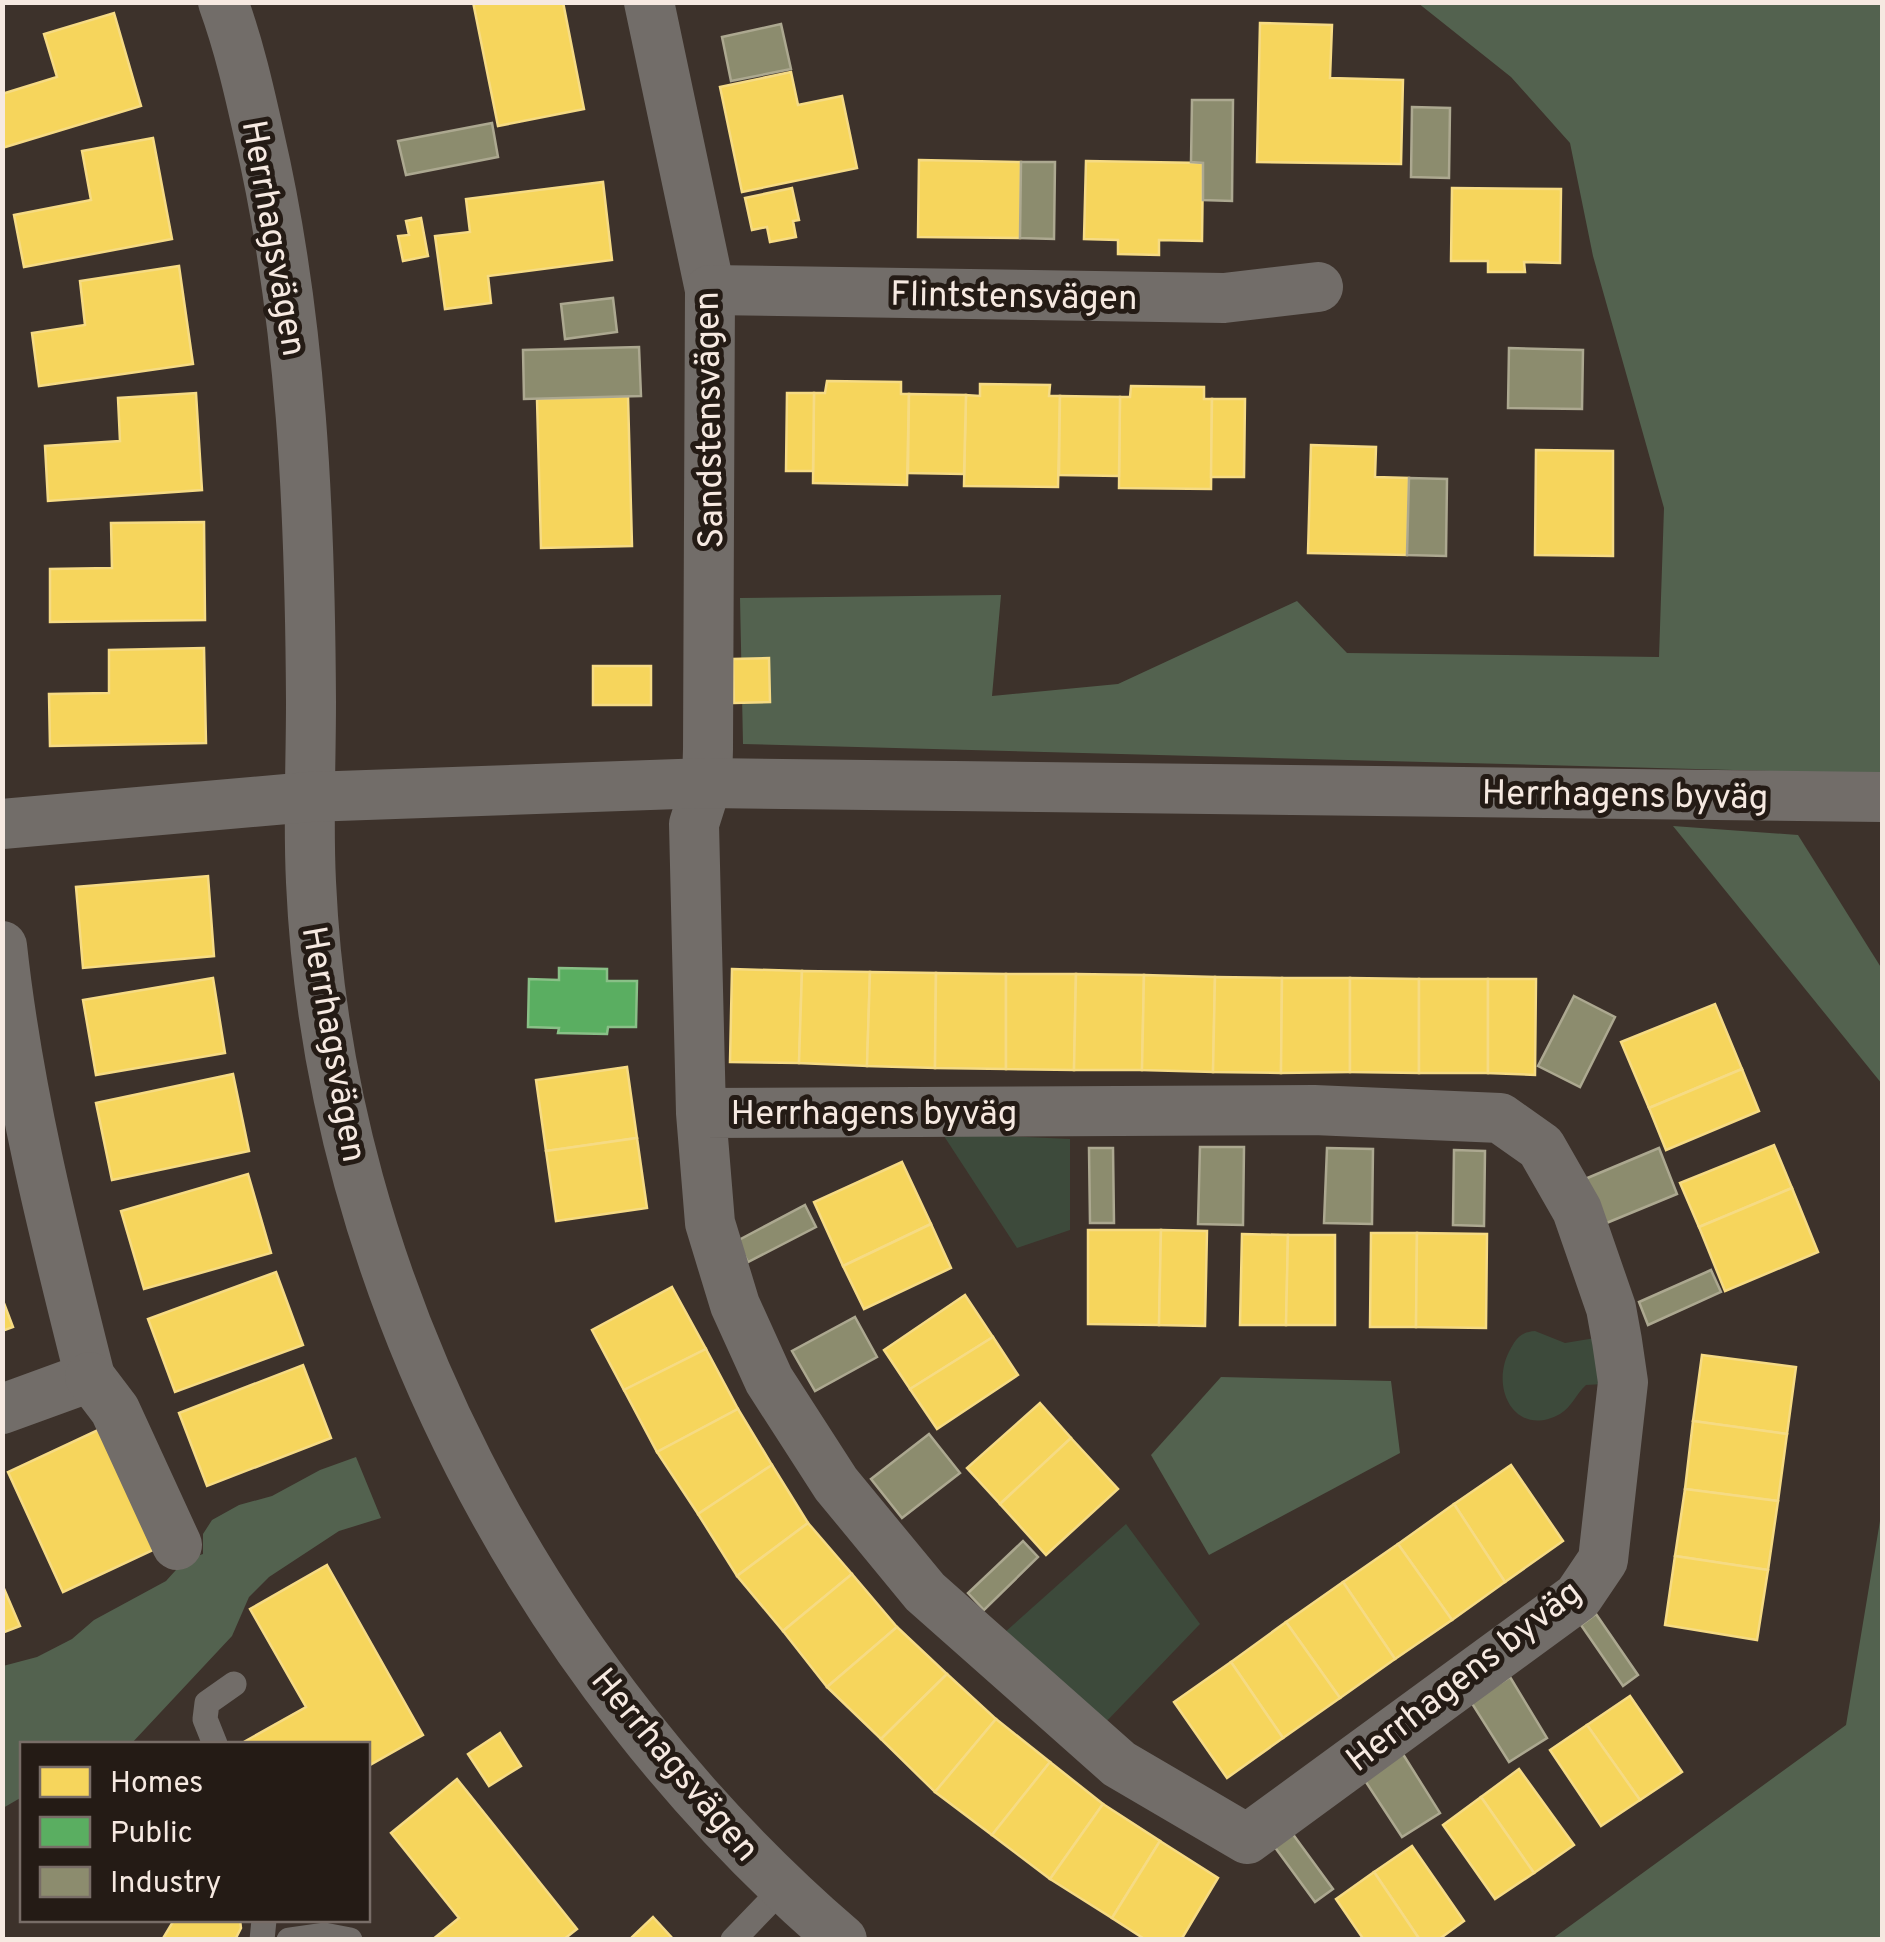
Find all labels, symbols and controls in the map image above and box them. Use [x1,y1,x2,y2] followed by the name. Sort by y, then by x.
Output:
[230,117,314,360] street label: Herrhagsvägen
[890,274,1138,322] street label: Flintstensvägen
[687,291,735,549] street label: Sandstensvägen
[1481,772,1769,821] street label: Herrhagens byväg
[290,923,374,1166] street label: Herrhagsvägen
[731,1093,1017,1137] street label: Herrhagens byväg
[1338,1572,1591,1783] street label: Herrhagens byväg
[580,1660,767,1872] street label: Herrhagsvägen
[20,1742,370,1922] legend
[110,1766,203,1803] text: Homes
[110,1816,193,1853] text: Public
[110,1866,221,1903] text: Industry

